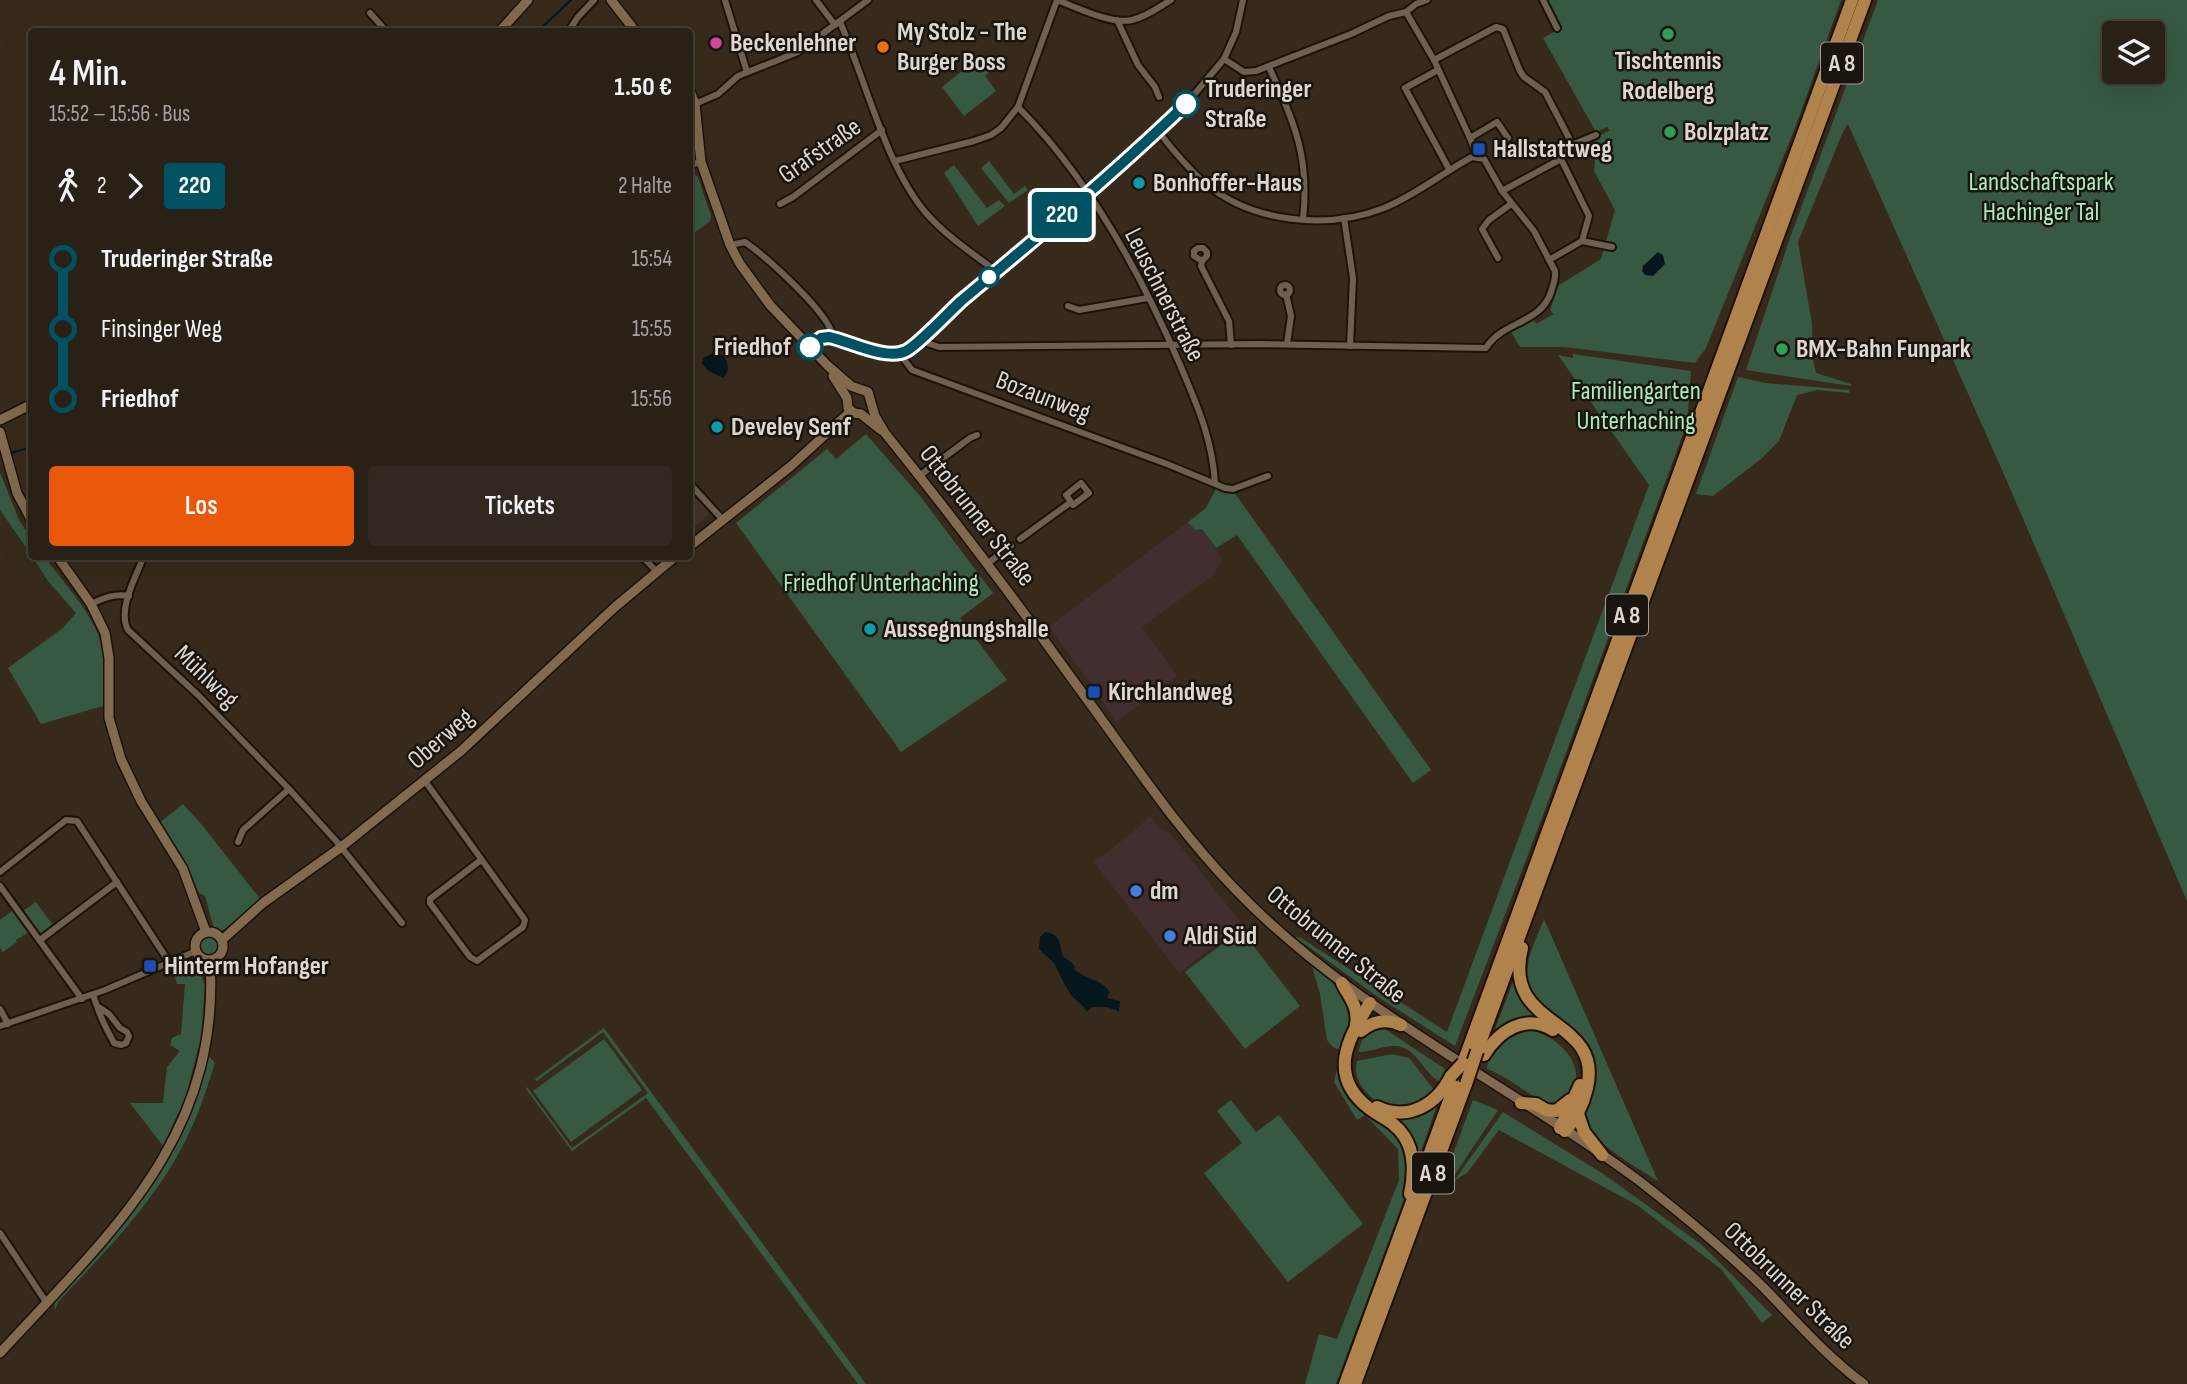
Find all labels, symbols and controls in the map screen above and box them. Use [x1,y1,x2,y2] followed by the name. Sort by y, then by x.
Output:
[897,17,1027,78] place label: My Stolz - The Burger Boss
[2102,21,2165,84] map controls
[2102,21,2165,84] button: layers
[1660,26,1676,42] marker: Tischtennis Rodelberg
[730,28,856,59] place label: Beckenlehner
[708,35,724,51] marker: Beckenlehner
[875,39,891,55] marker: My Stolz - The Burger Boss
[1821,42,1863,84] road number: A 8
[1614,46,1722,107] place label: Tischtennis Rodelberg
[49,51,127,96] text: 4 Min.
[614,72,672,103] text: 1.50 €
[1205,74,1311,135] place label: Truderinger Straße
[1173,91,1199,117] marker: Truderinger Straße
[49,100,190,128] text: 15:52 – 15:56 · Bus
[773,112,867,190] street label: Grafstraße
[1684,117,1769,148] place label: Bolzplatz
[1662,124,1678,140] marker: Bolzplatz
[1493,134,1612,165] place label: Hallstattweg
[1471,141,1487,157] marker: Hallstattweg
[49,167,87,205] icon: walk
[116,167,154,205] icon: forward
[1968,167,2114,228] park label: Landschaftspark Hachinger Tal
[1153,168,1302,199] place label: Bonhoffer-Haus
[178,171,211,200] text: 220
[97,172,106,200] text: 2
[618,172,672,200] text: 2 Halte
[1131,175,1147,191] marker: Bonhoffer-Haus
[1022,192,1102,238] line badge: 220
[1046,200,1078,229] text: 220
[1117,223,1211,367] street label: Leuschnerstraße
[101,244,273,275] text: Truderinger Straße
[631,245,672,273] text: 15:54
[979,267,999,287] unlabelled marker
[101,314,222,345] text: Finsinger Weg
[632,315,672,343] text: 15:55
[714,332,792,363] place label: Friedhof
[797,334,823,360] marker: Friedhof
[1796,334,1971,365] place label: BMX-Bahn Funpark
[1774,341,1790,357] marker: BMX-Bahn Funpark
[991,365,1095,429] street label: Bozaunweg
[1571,376,1701,437] park label: Familiengarten Unterhaching
[101,384,178,415] text: Friedhof
[631,385,672,413] text: 15:56
[731,412,852,443] place label: Develey Senf
[709,419,725,435] marker: Develey Senf
[912,439,1042,593] street label: Ottobrunner Straße
[49,466,354,546] button: Los
[368,466,672,546] button: Tickets
[783,568,979,599] park label: Friedhof Unterhaching
[1606,594,1648,636] road number: A 8
[883,614,1049,645] place label: Aussegnungshalle
[862,621,878,637] marker: Aussegnungshalle
[167,639,245,715] street label: Mühlweg
[1108,677,1233,708] place label: Kirchlandweg
[1086,684,1102,700] marker: Kirchlandweg
[402,702,480,776] street label: Oberweg
[1150,876,1179,907] place label: dm
[1260,879,1412,1011] street label: Ottobrunner Straße
[1128,883,1144,899] marker: dm
[1183,921,1257,952] place label: Aldi Süd
[1162,928,1178,944] marker: Aldi Süd
[164,951,329,982] place label: Hinterm Hofanger
[142,958,158,974] marker: Hinterm Hofanger
[1412,1153,1454,1194] road number: A 8
[1717,1216,1861,1356] street label: Ottobrunner Straße

